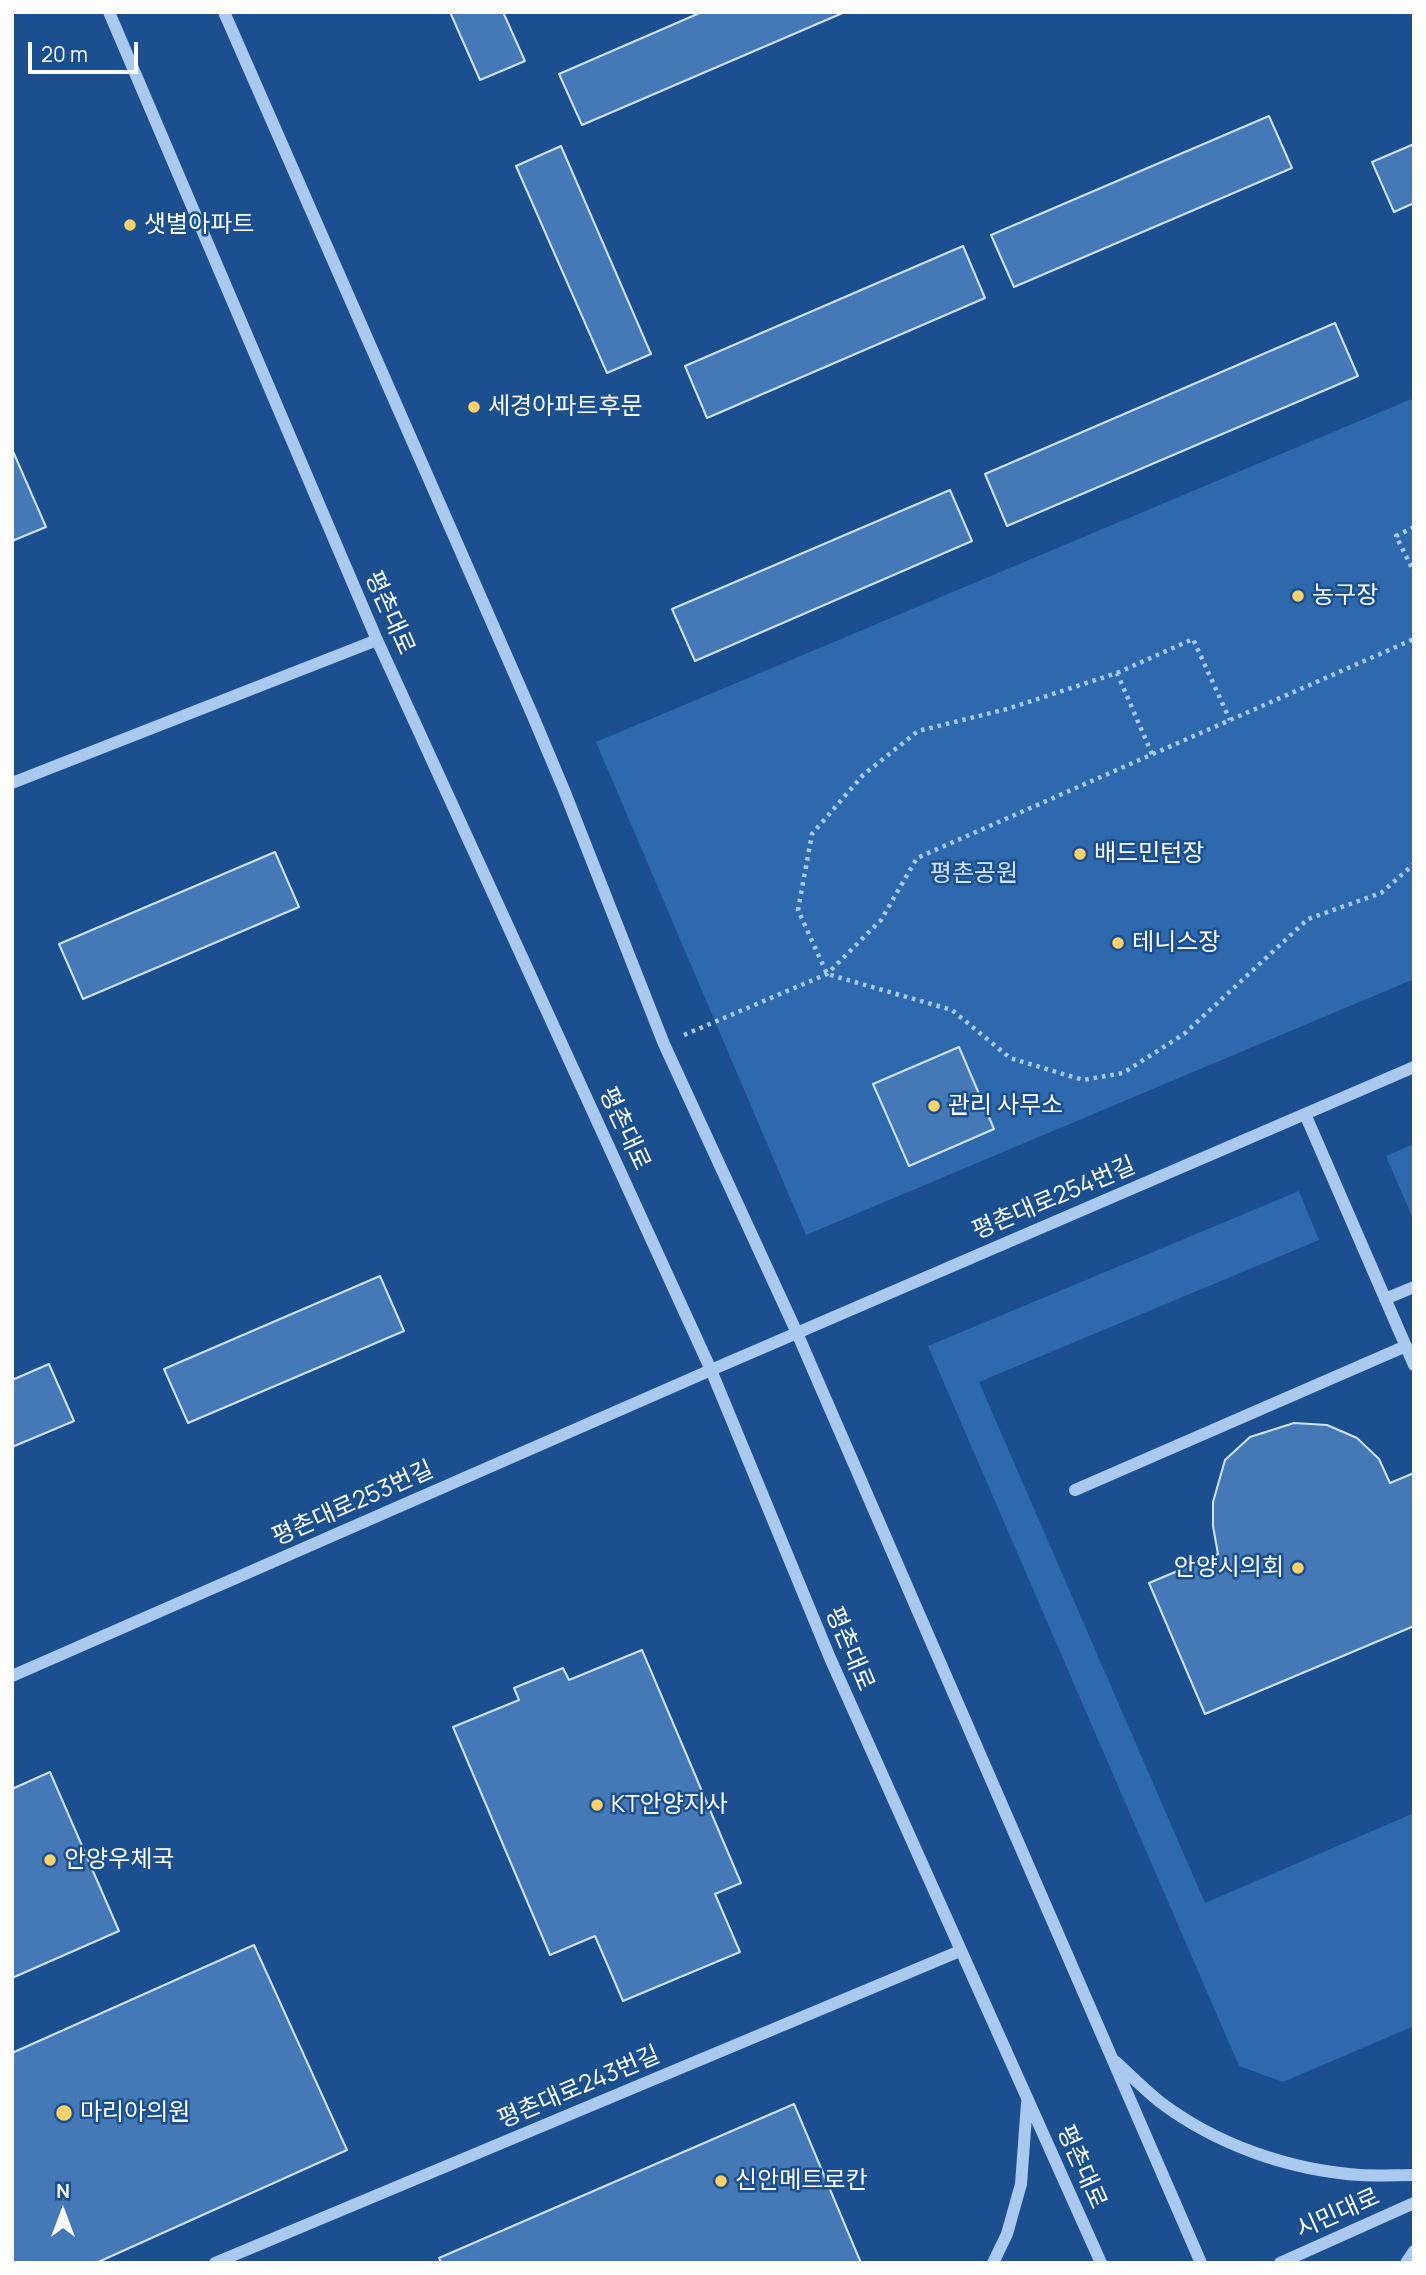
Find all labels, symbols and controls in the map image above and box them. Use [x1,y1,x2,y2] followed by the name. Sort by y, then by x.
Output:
[32,28,142,72] scale bar
[41,40,88,68] text: 20 m
[144,211,254,239] place label: 샛별아파트
[122,217,138,233] marker: 샛별아파트
[488,393,643,421] place label: 세경아파트후문
[466,399,482,415] marker: 세경아파트후문
[358,567,420,659] street label: 평촌대로
[1312,582,1378,610] place label: 농구장
[1290,588,1306,604] marker: 농구장
[1094,840,1204,868] place label: 배드민턴장
[1072,846,1088,862] marker: 배드민턴장
[930,860,1018,888] park label: 평촌공원
[1132,929,1220,957] place label: 테니스장
[1110,935,1126,951] marker: 테니스장
[592,1083,656,1175] street label: 평촌대로
[948,1092,1063,1120] place label: 관리 사무소
[926,1098,942,1114] marker: 관리 사무소
[968,1152,1140,1246] street label: 평촌대로254번길
[268,1456,438,1552] street label: 평촌대로253번길
[1174,1554,1284,1582] place label: 안양시의회
[1290,1560,1306,1576] marker: 안양시의회
[818,1603,880,1695] street label: 평촌대로
[611,1791,728,1819] place label: KT안양지사
[589,1797,605,1813] marker: KT안양지사
[64,1846,174,1874] place label: 안양우체국
[42,1852,58,1868] marker: 안양우체국
[494,2041,664,2135] street label: 평촌대로243번길
[80,2099,190,2127] place label: 마리아의원
[54,2103,74,2123] marker: 마리아의원
[1050,2121,1112,2213] street label: 평촌대로
[735,2167,867,2195] place label: 신안메트로칸
[713,2173,729,2189] marker: 신안메트로칸
[28,2177,98,2247] north arrow
[56,2178,70,2204] text: N
[1292,2183,1384,2245] street label: 시민대로

